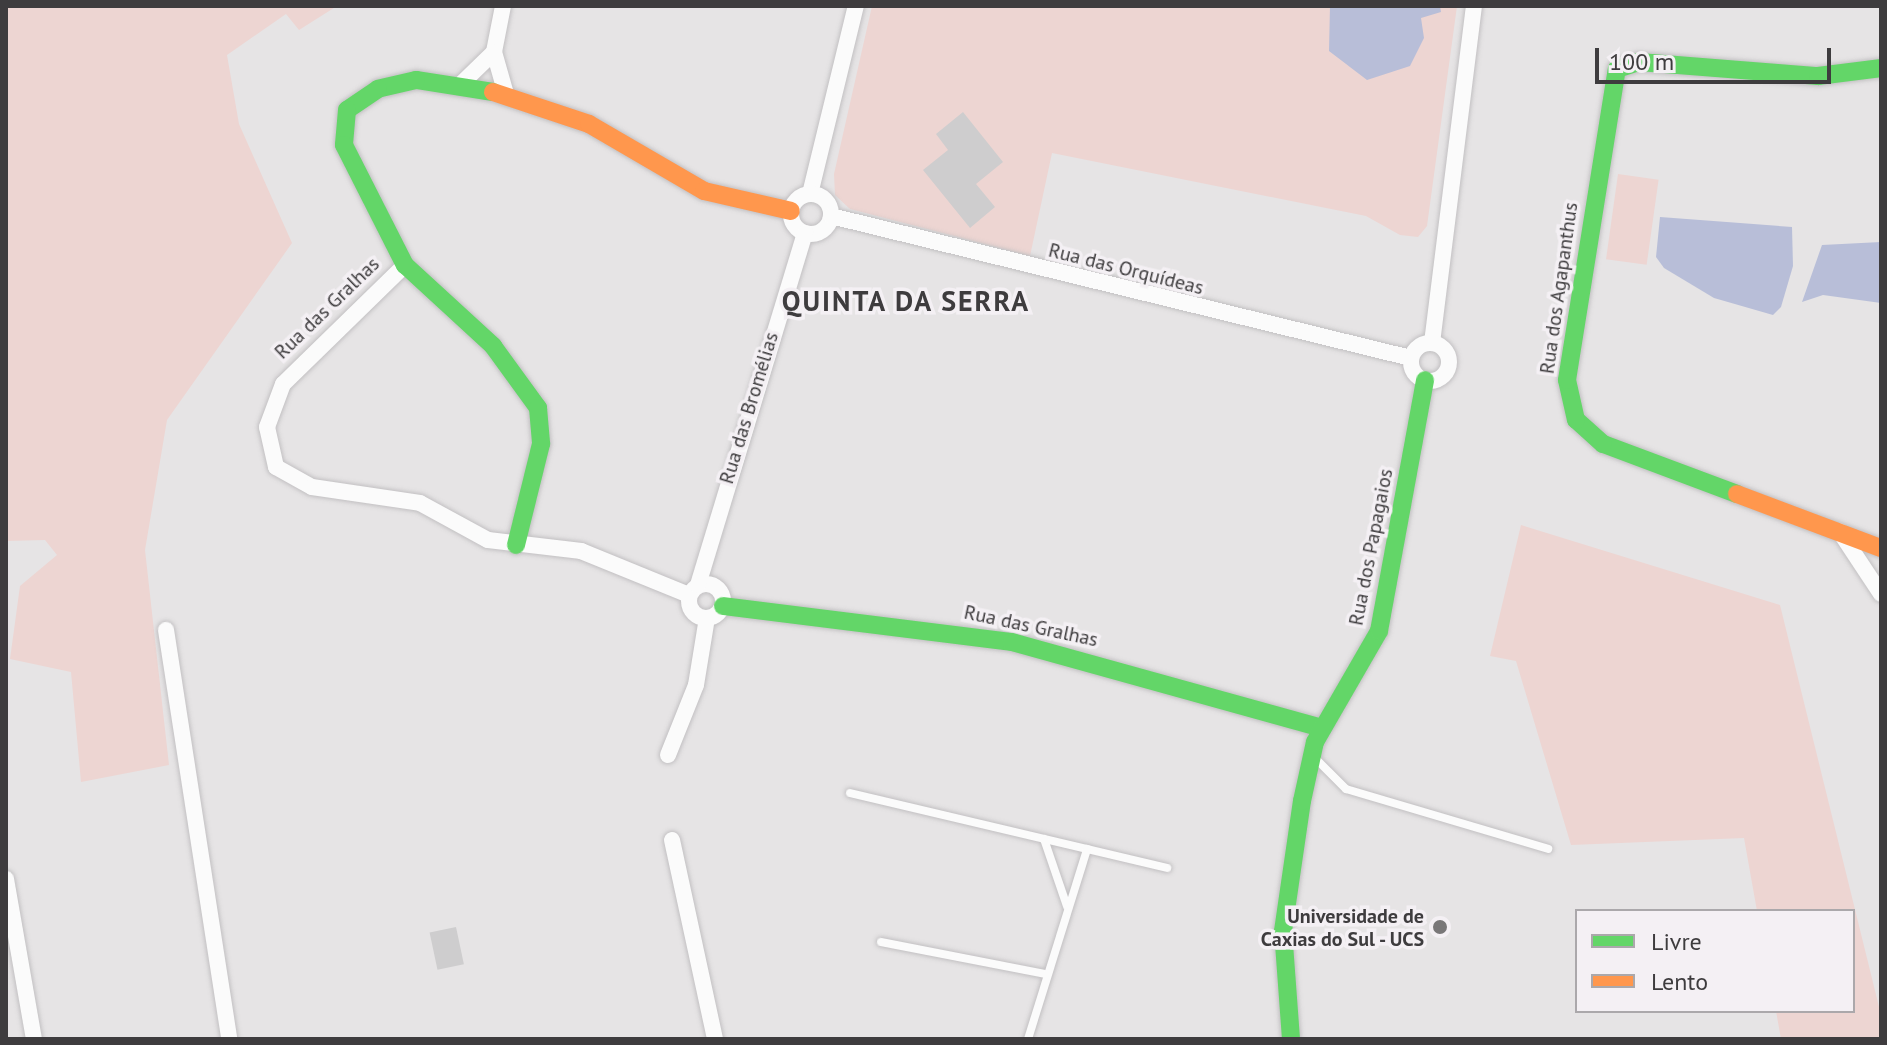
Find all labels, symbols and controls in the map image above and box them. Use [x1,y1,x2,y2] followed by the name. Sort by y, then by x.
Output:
[1599,32,1835,82] scale bar
[1609,46,1674,77] text: 100 m
[1535,200,1583,376] street label: Rua dos Agapanthus
[1046,238,1206,300] street label: Rua das Orquídeas
[270,252,384,364] street label: Rua das Gralhas
[781,284,1031,318] district label: QUINTA DA SERRA
[715,329,783,487] street label: Rua das Bromélias
[1344,467,1398,627] street label: Rua dos Papagaios
[962,600,1100,652] street label: Rua das Gralhas
[1258,904,1424,951] place label: Universidade de Caxias do Sul - UCS
[1575,909,1855,1013] legend
[1431,918,1449,936] marker: Universidade de Caxias do Sul - UCS
[1651,926,1702,957] text: Livre
[1651,966,1708,997] text: Lento

